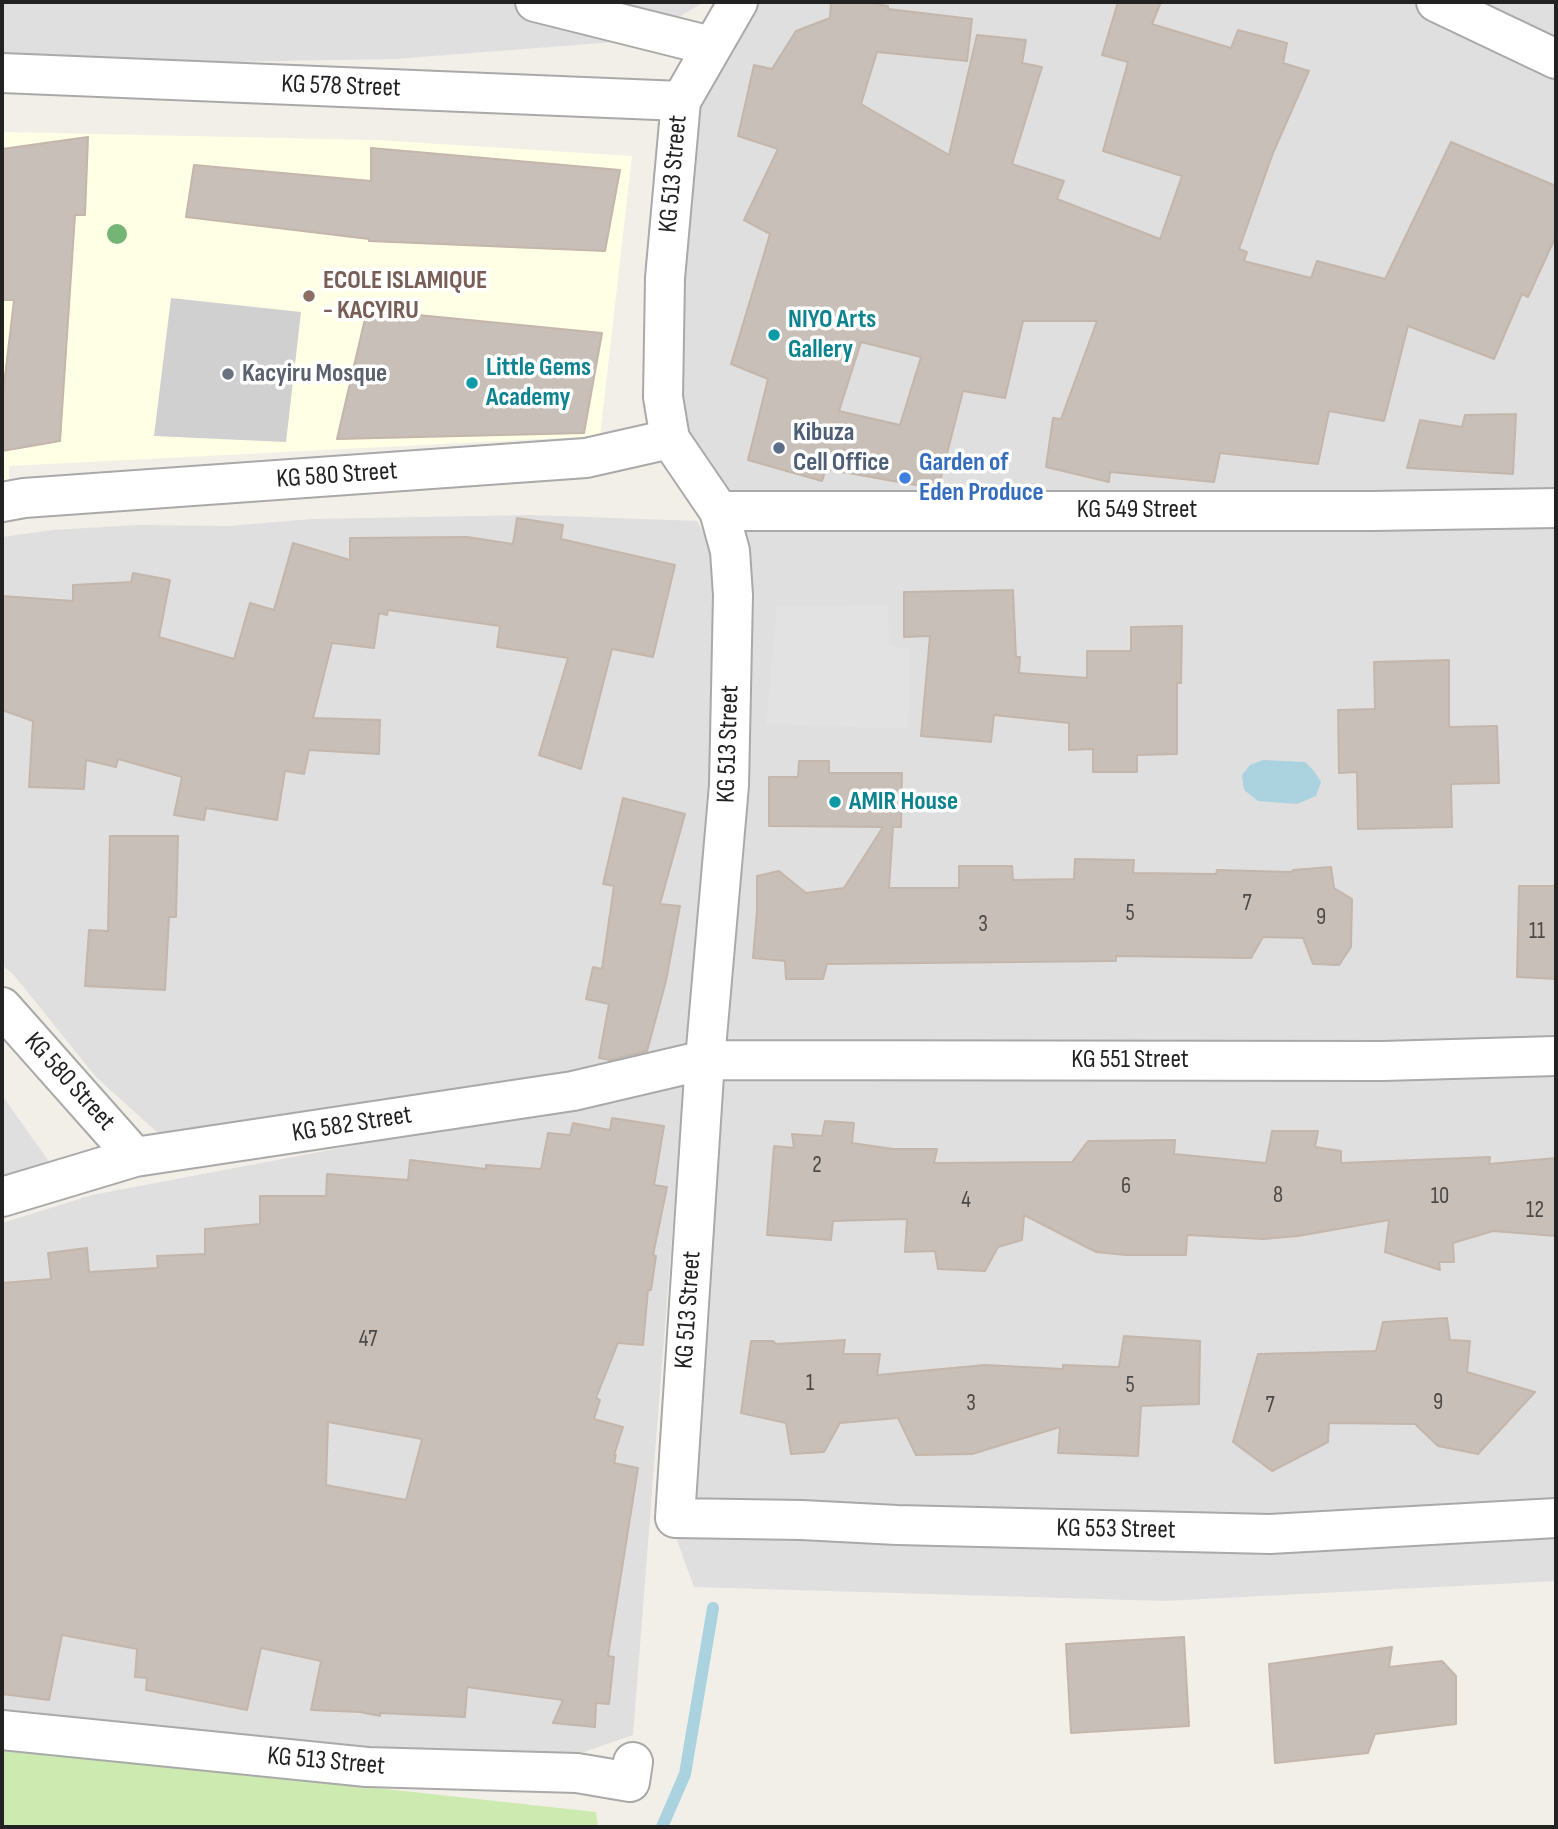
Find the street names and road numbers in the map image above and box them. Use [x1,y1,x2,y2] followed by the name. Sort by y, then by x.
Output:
[281,69,401,105] street label: KG 578 Street
[653,114,695,234] street label: KG 513 Street
[276,456,398,496] street label: KG 580 Street
[1077,494,1197,526] street label: KG 549 Street
[711,684,747,804] street label: KG 513 Street
[17,1027,121,1137] street label: KG 580 Street
[1071,1044,1189,1076] street label: KG 551 Street
[290,1100,414,1150] street label: KG 582 Street
[669,1250,709,1370] street label: KG 513 Street
[1056,1513,1176,1547] street label: KG 553 Street
[266,1741,386,1783] street label: KG 513 Street

